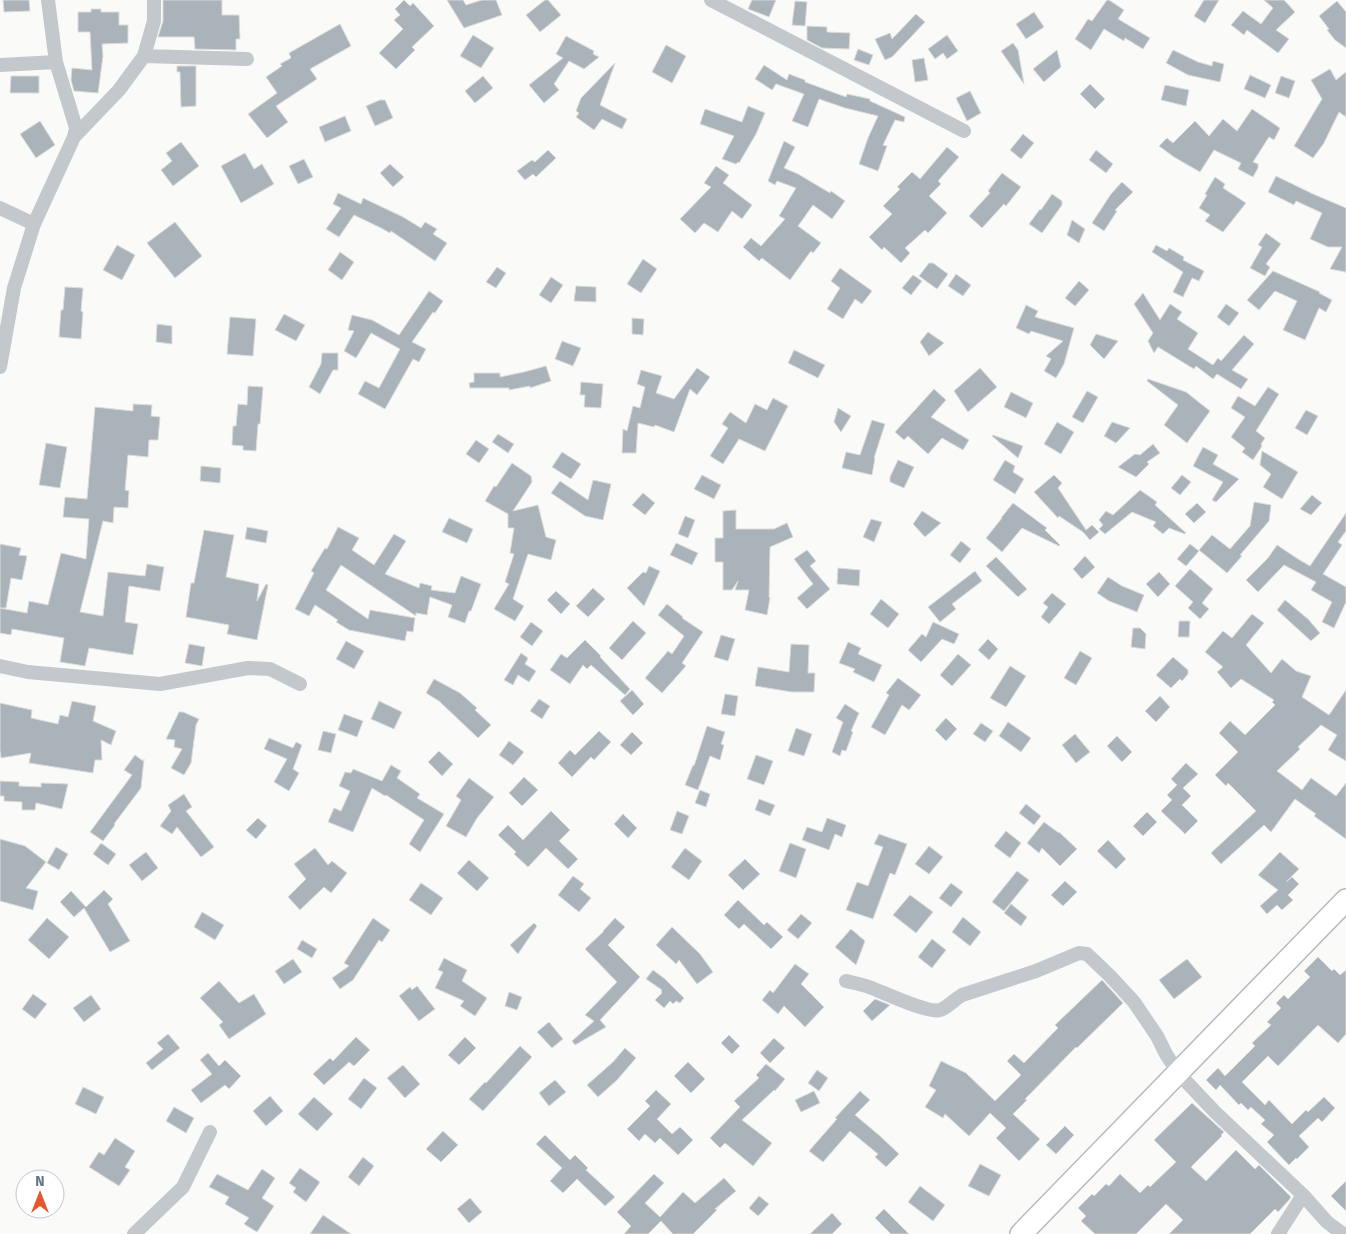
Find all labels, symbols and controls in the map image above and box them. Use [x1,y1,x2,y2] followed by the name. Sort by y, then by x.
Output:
[15,1169,65,1219] north arrow
[35,1173,45,1190] text: N

